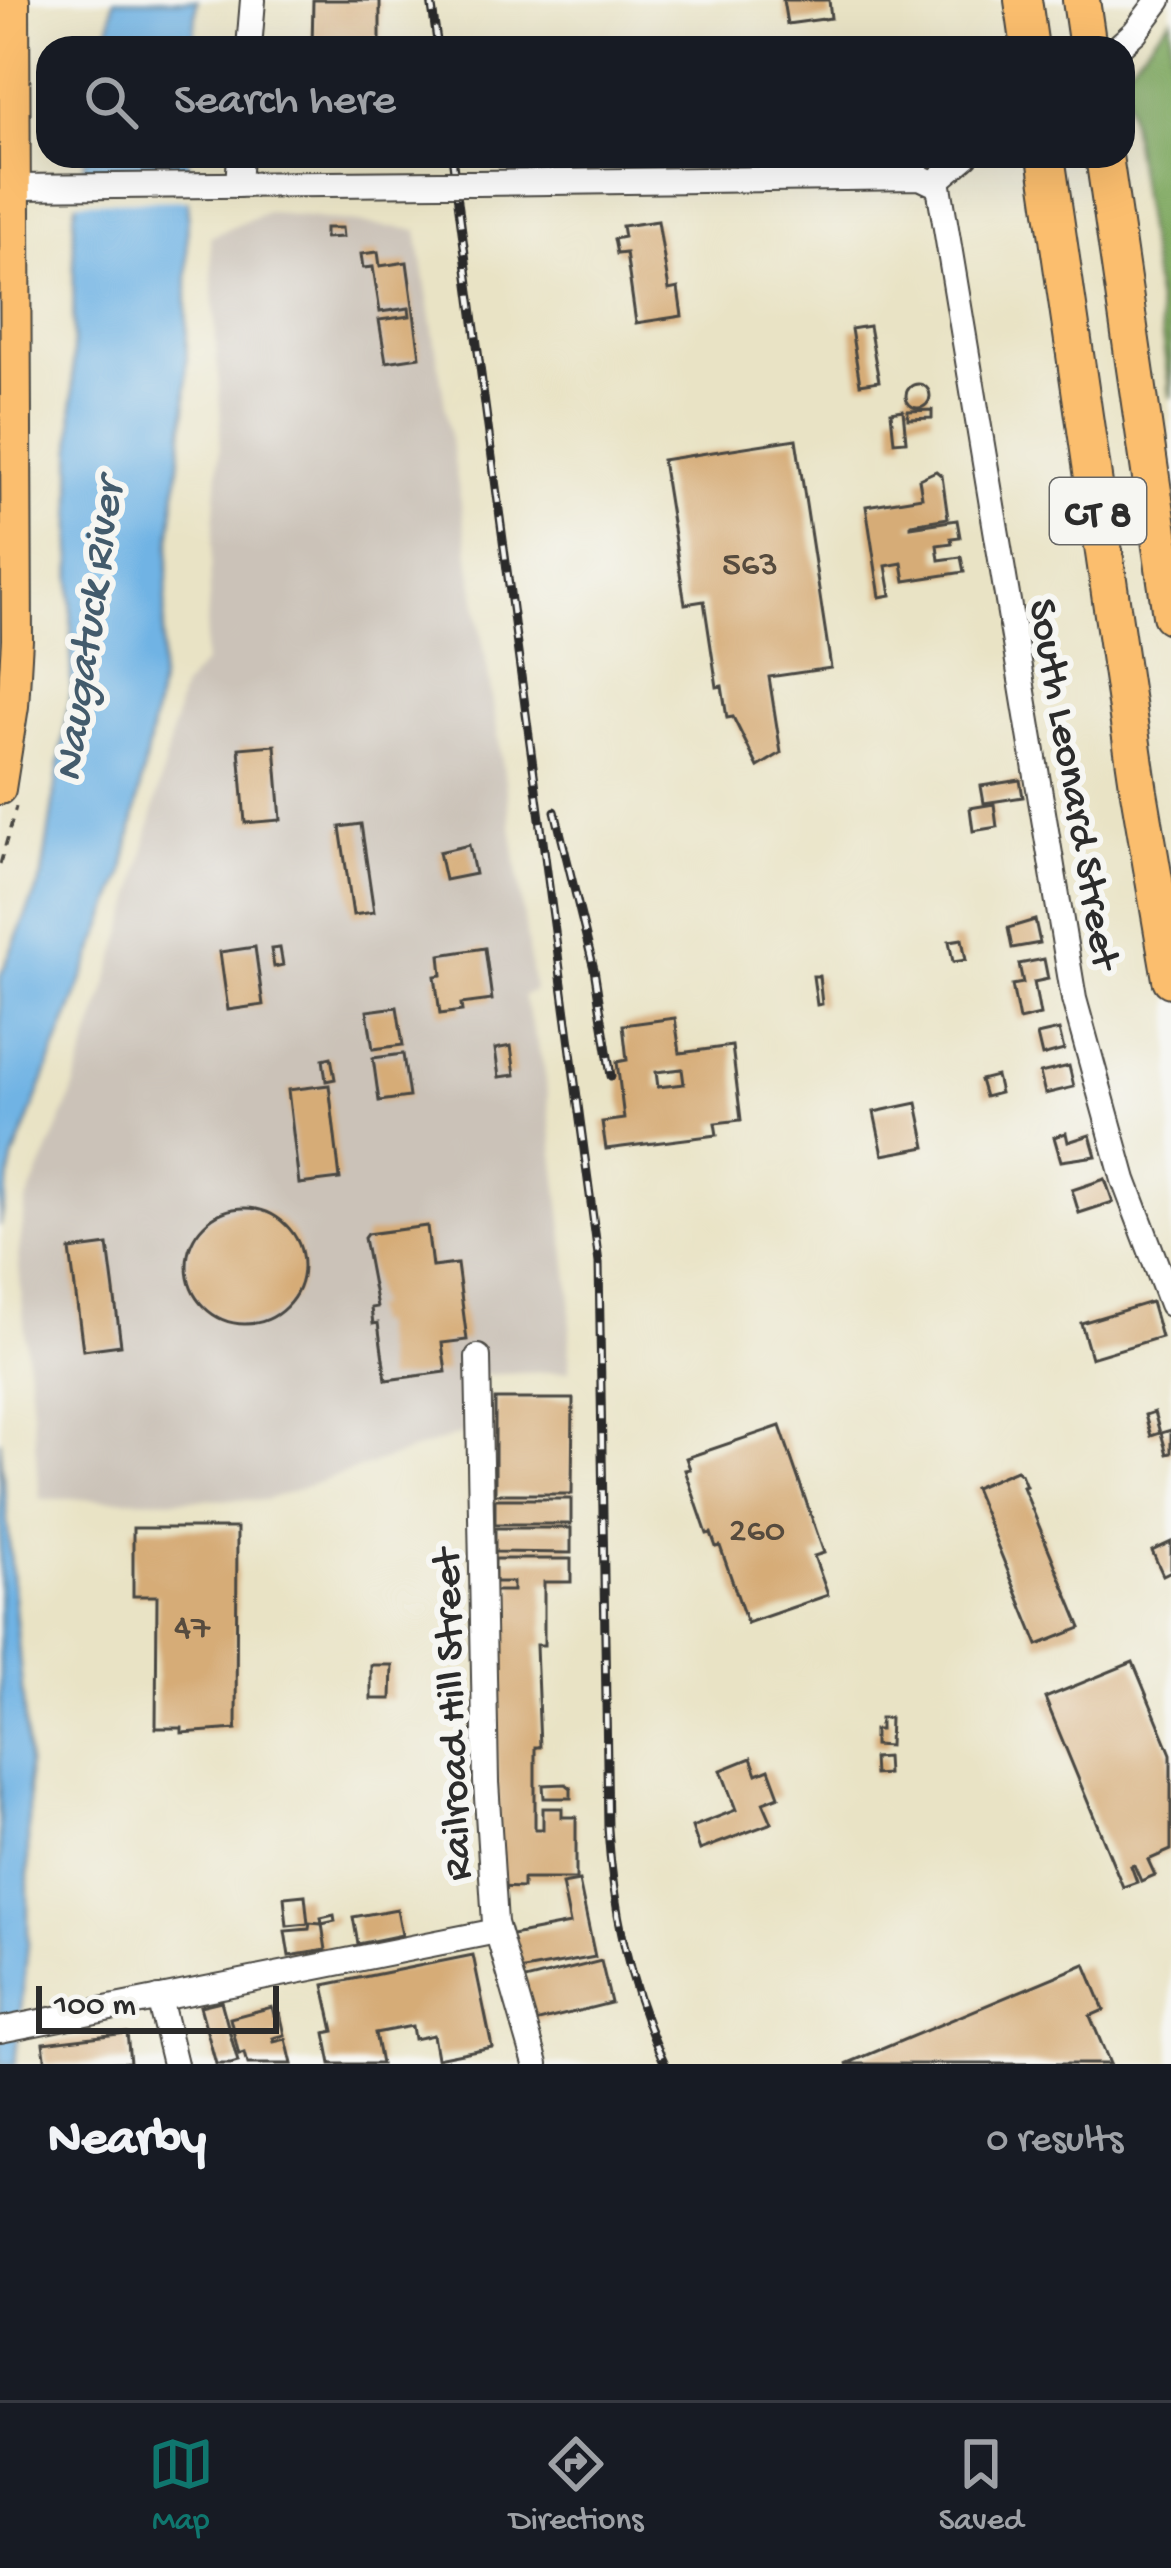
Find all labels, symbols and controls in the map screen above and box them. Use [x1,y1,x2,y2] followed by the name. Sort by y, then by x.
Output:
[36,36,1135,168] search box
[78,69,144,135] icon: search
[174,76,396,129] text: Search here
[44,469,140,785] water label: Naugatuck River
[1050,478,1146,544] road number: CT 8
[722,545,778,588] house number: 563
[1014,596,1128,977] street label: South Leonard Street
[729,1511,785,1554] house number: 260
[425,1544,486,1881] street label: Railroad Hill Street
[174,1608,211,1651] house number: 47
[36,1980,279,2033] scale bar
[54,1988,136,2026] text: 100 m
[48,2112,206,2172] text: Nearby
[986,2119,1123,2165] text: 0 results
[148,2431,214,2541] tab: Map
[509,2431,643,2541] tab: Directions
[939,2431,1023,2541] tab: Saved

